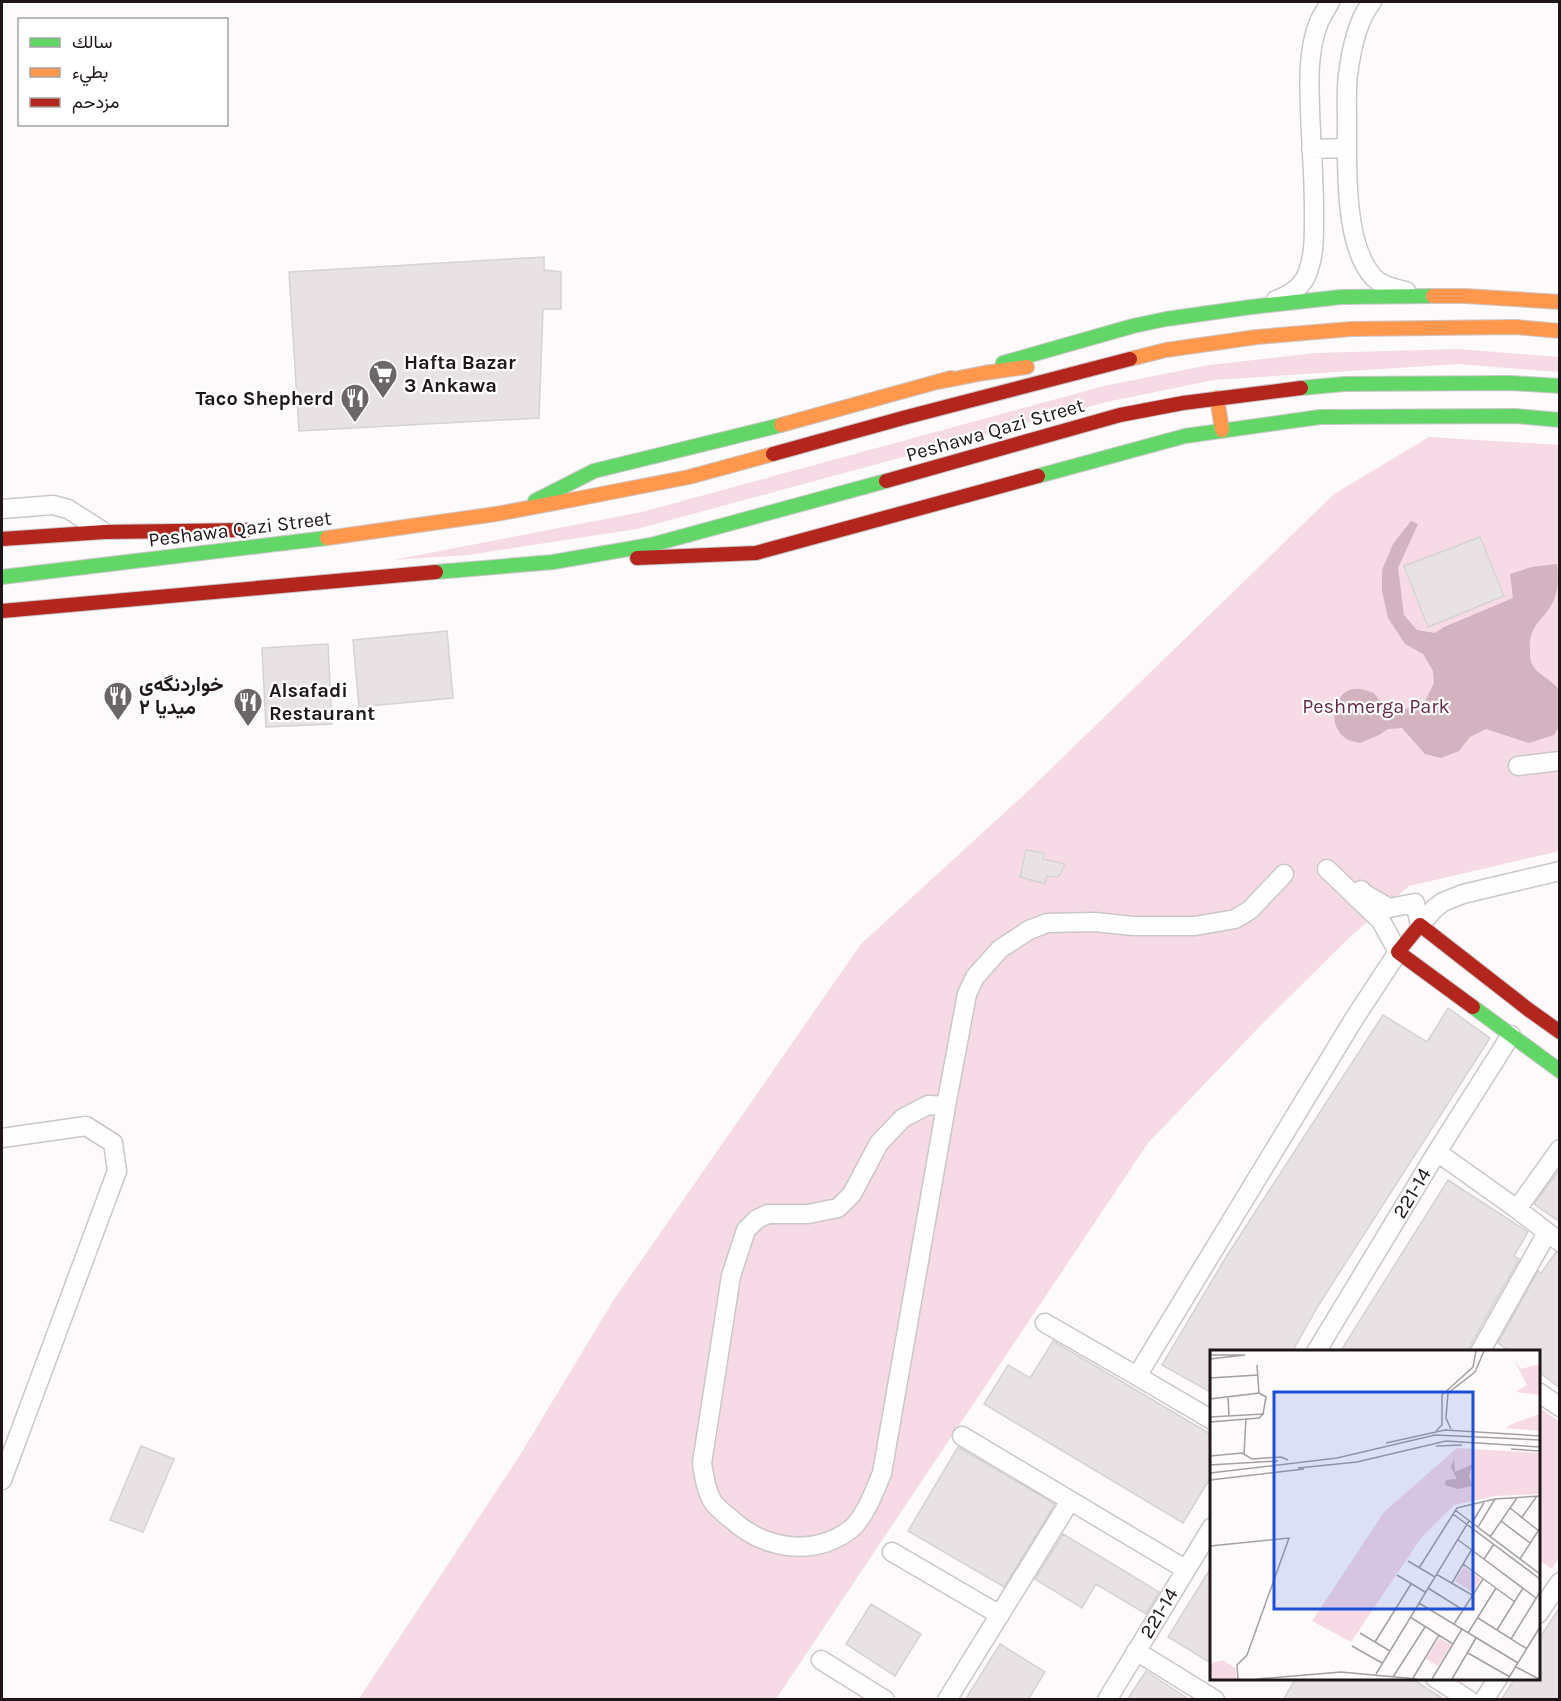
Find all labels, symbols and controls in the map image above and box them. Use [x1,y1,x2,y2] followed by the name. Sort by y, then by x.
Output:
[18,18,228,126] legend
[72,31,112,53] text: سالك
[72,61,108,87] text: بطيء
[72,91,119,114] text: مزدحم
[404,351,516,397] place label: Hafta Bazar 3 Ankawa
[367,358,399,400] supermarket icon: Hafta Bazar 3 Ankawa
[339,382,371,424] restaurant icon: Taco Shepherd
[195,387,334,410] place label: Taco Shepherd
[903,393,1087,466] street label: Peshawa Qazi Street
[147,506,333,552] street label: Peshawa Qazi Street
[139,673,224,719] place label: خواردنگەی میدیا ٢
[269,679,375,725] place label: Alsafadi Restaurant
[102,680,134,722] restaurant icon: خواردنگەی میدیا ٢
[232,686,264,728] restaurant icon: Alsafadi Restaurant
[1302,695,1450,718] park label: Peshmerga Park
[1388,1164,1436,1222] street label: 221-14
[1210,1350,1540,1680] inset map
[1135,1584,1183,1642] street label: 221-14

